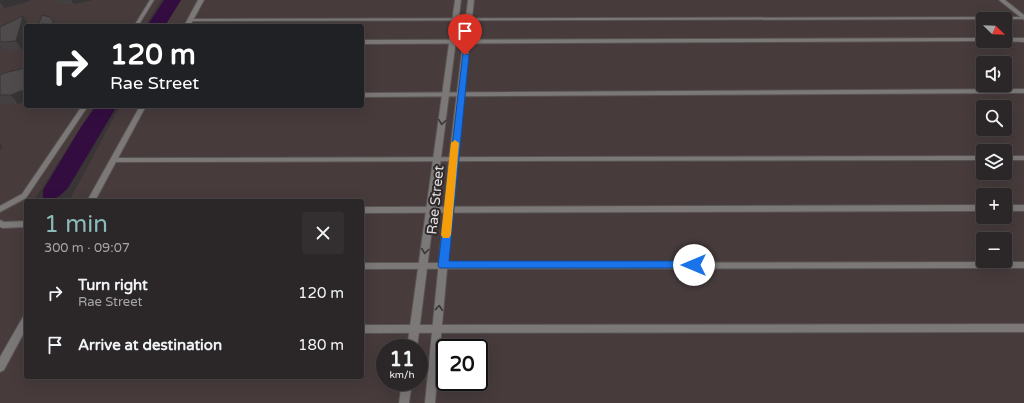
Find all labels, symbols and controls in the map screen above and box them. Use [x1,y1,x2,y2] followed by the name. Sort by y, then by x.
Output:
[976,12,1012,48] north arrow
[976,12,1012,268] map controls
[448,14,482,55] pin
[454,20,476,42] icon: arrive
[110,38,196,72] text: 120 m
[44,40,96,92] icon: right
[976,56,1012,92] button: sound
[110,72,199,94] text: Rae Street
[976,100,1012,136] button: search
[438,119,447,125] one-way arrow
[976,144,1012,180] button: layers
[423,164,448,235] street label: Rae Street
[976,188,1012,224] button: +
[44,210,108,239] text: 1 min
[302,212,344,254] button: close
[976,232,1012,268] button: −
[44,240,130,256] text: 300 m · 09:07
[673,244,715,286] position arrow
[421,248,430,254] one-way arrow
[78,276,148,294] text: Turn right
[44,282,66,304] icon: right
[298,284,344,302] text: 120 m
[78,294,142,310] text: Rae Street
[434,305,443,311] one-way arrow
[44,334,66,356] icon: arrive
[78,336,222,354] text: Arrive at destination
[298,336,344,354] text: 180 m
[436,339,488,391] speed limit sign: 20
[389,348,415,372] text: 11
[389,369,415,381] text: km/h

